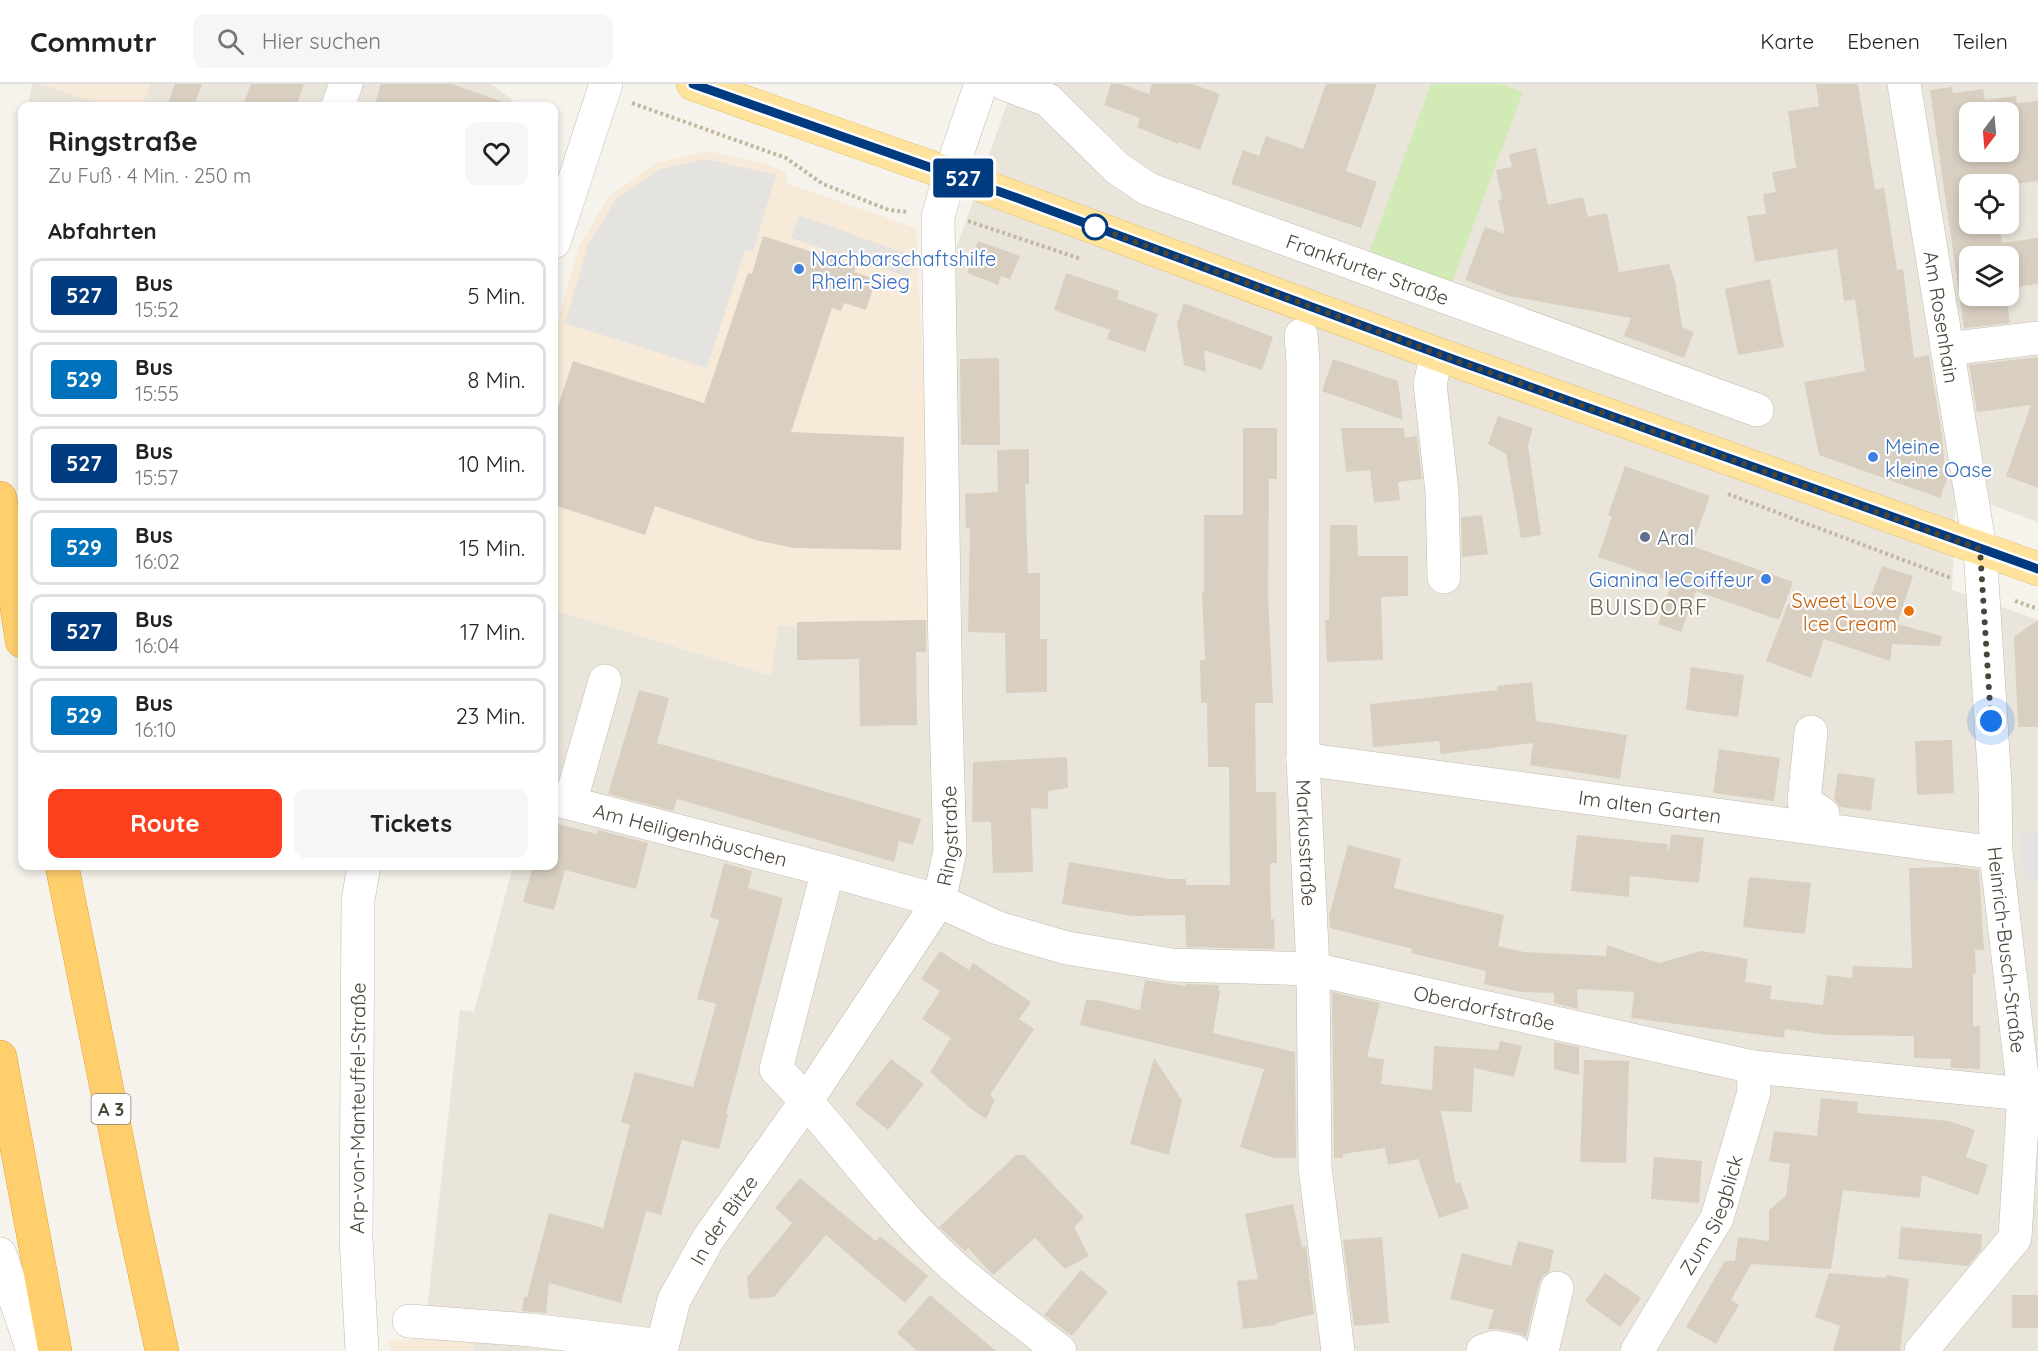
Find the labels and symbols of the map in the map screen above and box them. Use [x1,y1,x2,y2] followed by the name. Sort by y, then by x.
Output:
[1959,102,2019,162] north arrow
[928,158,998,197] line badge: 527
[1082,214,1108,240] unlabelled marker
[1283,228,1453,310] street label: Frankfurter Straße
[811,246,996,294] place label: Nachbarschaftshilfe Rhein-Sieg
[1919,249,1965,385] street label: Am Rosenhain
[792,262,806,276] marker: Nachbarschaftshilfe Rhein-Sieg
[1885,434,1992,482] place label: Meine kleine Oase
[1866,450,1880,464] marker: Meine kleine Oase
[1657,525,1694,550] place label: Aral
[1638,530,1652,544] marker: Aral
[1589,567,1754,592] place label: Gianina leCoiffeur
[1759,572,1773,586] marker: Gianina leCoiffeur
[1791,588,1897,636] place label: Sweet Love Ice Cream
[1589,593,1709,621] district label: BUISDORF
[1902,604,1916,618] marker: Sweet Love Ice Cream
[1976,706,2006,736] your location
[1291,779,1322,907] street label: Markusstraße
[1577,784,1723,828] street label: Im alten Garten
[930,785,964,888] street label: Ringstraße
[591,797,790,871] street label: Am Heiligenhäuschen
[1983,845,2032,1054] street label: Heinrich-Busch-Straße
[1411,979,1558,1035] street label: Oberdorfstraße
[344,982,370,1234] street label: Arp-von-Manteuffel-Straße
[92,1094,130,1124] road number: A 3
[1673,1152,1747,1279] street label: Zum Siegblick
[684,1170,762,1269] street label: In der Bitze

